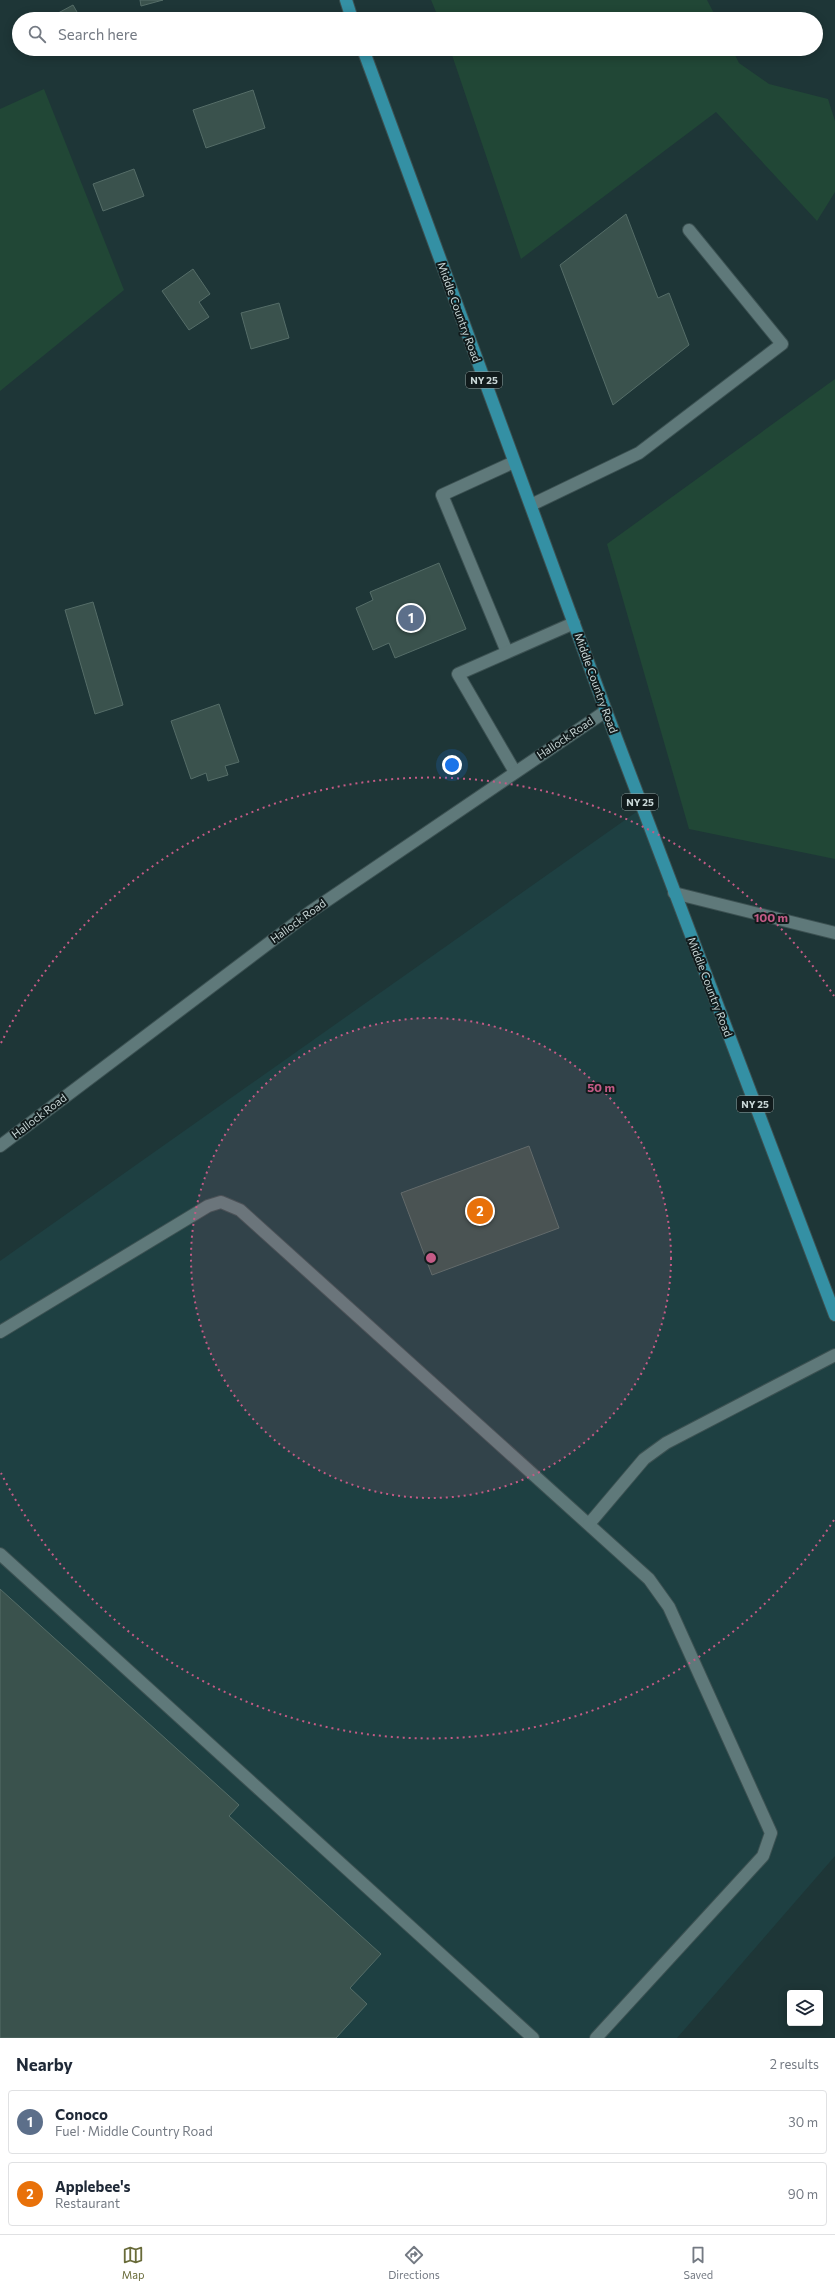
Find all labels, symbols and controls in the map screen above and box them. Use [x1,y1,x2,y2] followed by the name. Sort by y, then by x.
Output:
[12,12,823,56] search box
[26,23,48,45] icon: search
[58,25,137,43] text: Search here
[435,260,484,364] street label: Middle Country Road
[466,372,502,388] road number: NY 25
[398,603,424,633] pin: 1
[572,631,621,735] street label: Middle Country Road
[534,714,595,761] street label: Hallock Road
[442,755,462,775] your location
[622,794,658,810] road number: NY 25
[267,896,328,945] street label: Hallock Road
[754,910,788,924] text: 100 m
[685,935,735,1038] street label: Middle Country Road
[587,1080,615,1094] text: 50 m
[9,1091,69,1140] street label: Hallock Road
[737,1096,773,1112] road number: NY 25
[467,1196,493,1226] pin: 2
[424,1251,438,1265] centre of rings
[787,1990,823,2026] map controls
[787,1990,823,2026] button: layers
[16,2054,73,2075] text: Nearby
[770,2056,819,2072] text: 2 results
[55,2105,108,2123] text: Conoco
[27,2114,33,2130] text: 1
[788,2114,818,2130] text: 30 m
[55,2123,213,2139] text: Fuel · Middle Country Road
[55,2177,131,2195] text: Applebee's
[26,2186,34,2202] text: 2
[788,2186,818,2202] text: 90 m
[55,2195,120,2211] text: Restaurant
[122,2244,145,2281] tab: Map
[388,2244,440,2281] tab: Directions
[683,2244,713,2281] tab: Saved

